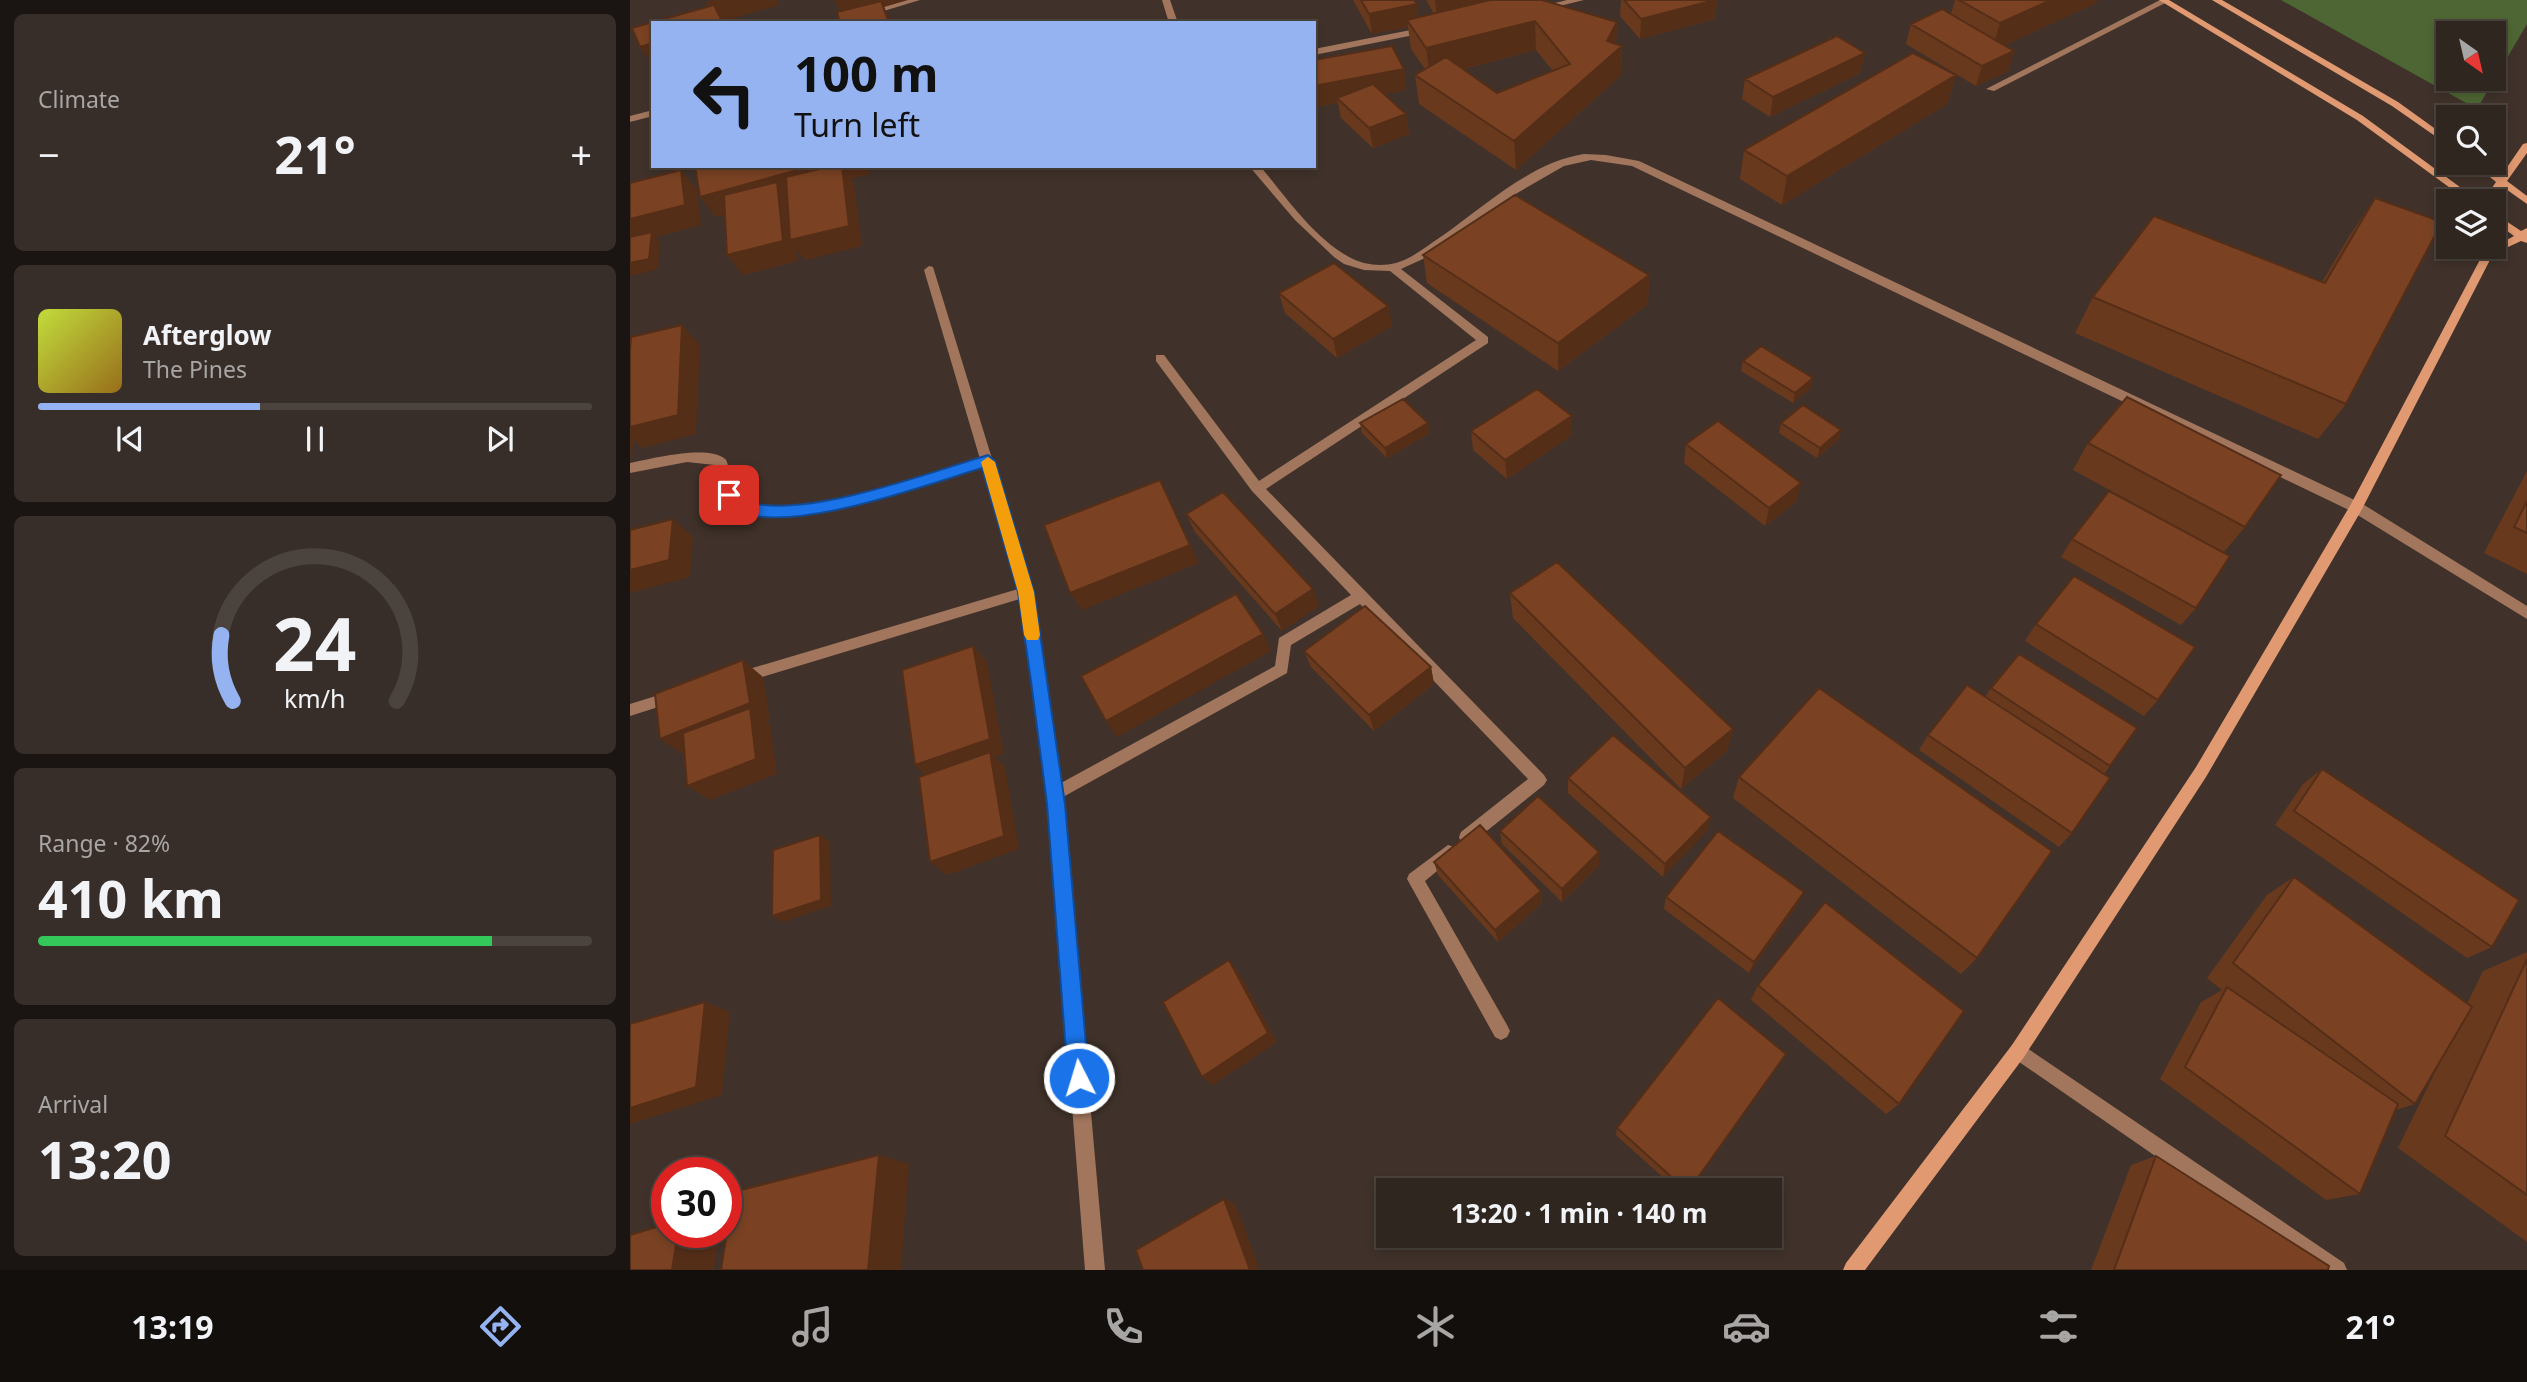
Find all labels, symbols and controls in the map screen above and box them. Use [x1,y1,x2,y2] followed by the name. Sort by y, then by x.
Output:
[2436,21,2506,91] north arrow
[2436,21,2506,259] map controls
[794,40,939,106] text: 100 m
[679,49,770,140] icon: left
[38,83,120,115] text: Climate
[794,103,920,146] text: Turn left
[2436,105,2506,175] button: search
[274,118,356,189] text: 21°
[38,128,60,180] text: −
[570,128,592,180] text: +
[2436,189,2506,259] button: layers
[143,317,271,353] text: Afterglow
[143,353,247,385] text: The Pines
[111,420,149,458] icon: previous
[296,420,334,458] icon: pause
[481,420,519,458] icon: next
[699,465,759,525] pin
[710,476,748,514] icon: arrive
[273,593,357,692] text: 24
[284,681,346,715] text: km/h
[38,827,170,859] text: Range · 82%
[38,862,224,933] text: 410 km
[1042,1041,1116,1115] position arrow
[38,1088,108,1120] text: Arrival
[38,1123,172,1194] text: 13:20
[651,1157,742,1248] speed limit sign: 30
[1451,1195,1707,1231] text: 13:20 · 1 min · 140 m
[476,1302,525,1351] icon: directions
[788,1302,837,1351] icon: music
[1099,1302,1148,1351] icon: phone
[1411,1302,1460,1351] icon: climate
[1722,1302,1771,1351] icon: car
[2034,1302,2083,1351] icon: filters
[131,1305,214,1348] text: 13:19
[2345,1305,2396,1348] text: 21°

